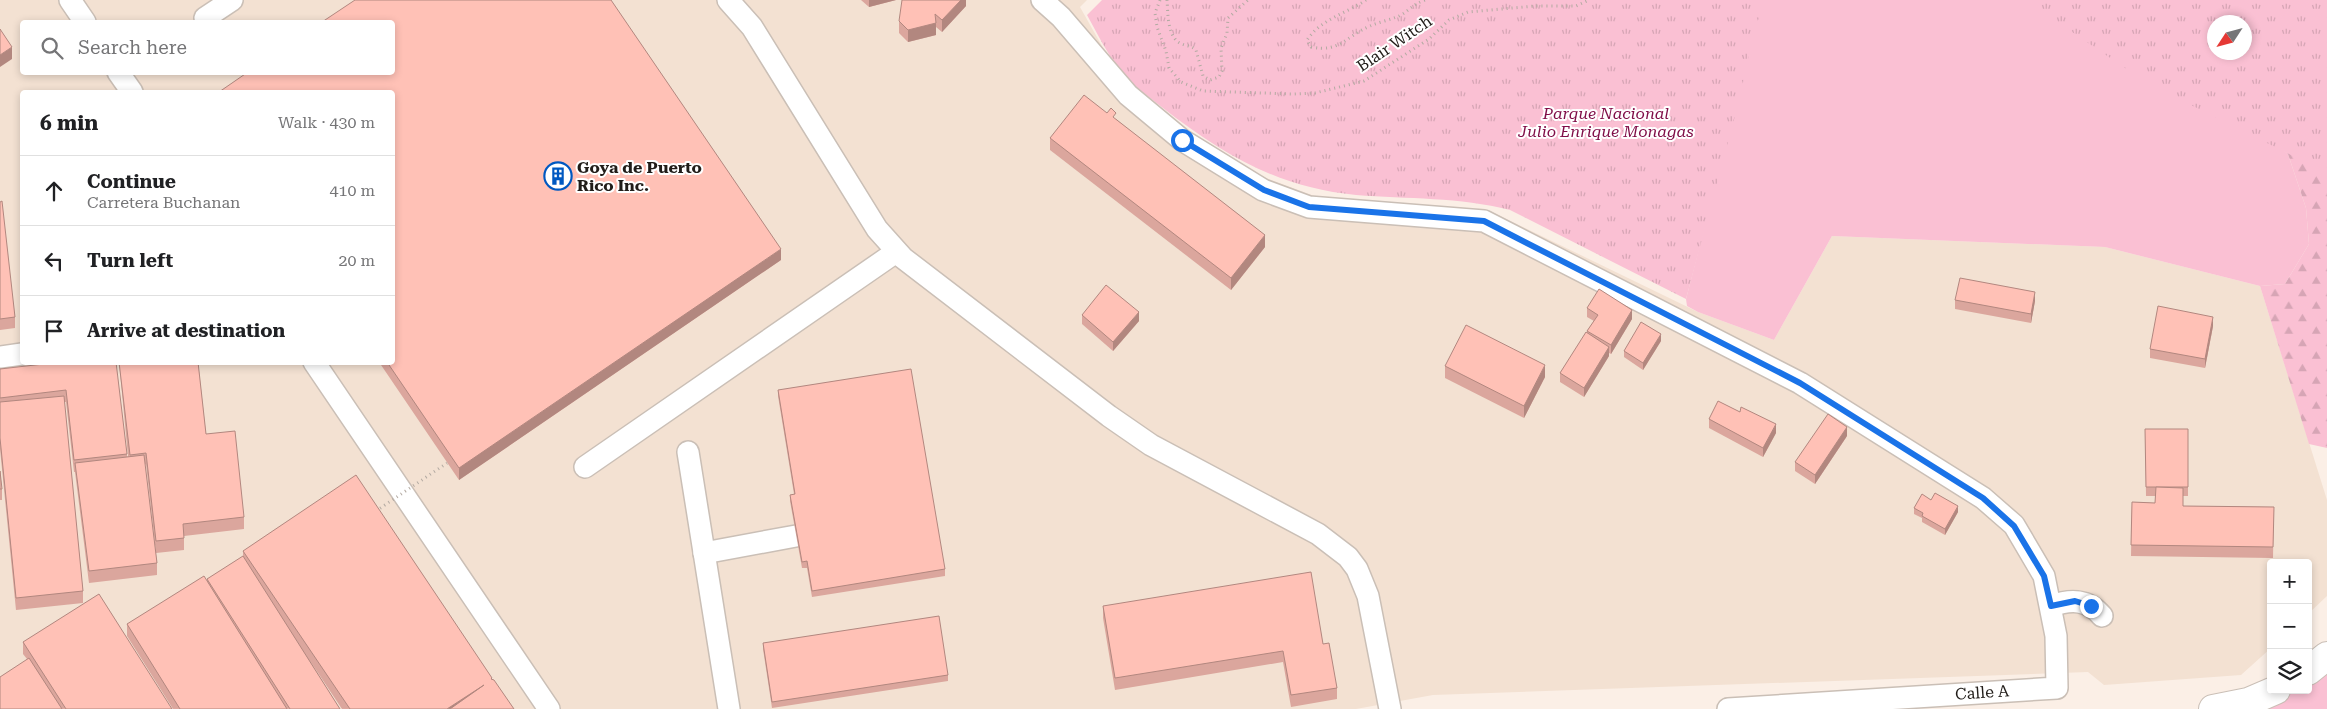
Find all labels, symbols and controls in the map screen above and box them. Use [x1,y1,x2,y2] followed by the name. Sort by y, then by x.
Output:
[1353,11,1435,75] street label: Blair Witch
[2207,15,2252,60] north arrow
[20,20,395,75] search box
[38,34,66,62] icon: search
[78,36,187,59] text: Search here
[1517,104,1694,141] park label: Parque Nacional Julio Enrique Monagas
[40,111,98,135] text: 6 min
[278,113,375,132] text: Walk · 430 m
[1171,129,1194,152] route start
[577,158,702,195] place label: Goya de Puerto Rico Inc.
[543,161,573,191] building icon: Goya de Puerto Rico Inc.
[87,170,176,193] text: Continue
[40,177,68,205] icon: ahead
[329,181,375,200] text: 410 m
[87,193,240,212] text: Carretera Buchanan
[40,247,68,275] icon: left
[87,249,173,272] text: Turn left
[338,251,375,270] text: 20 m
[40,317,68,345] icon: arrive
[87,319,285,342] text: Arrive at destination
[2267,559,2312,694] map controls
[2267,559,2312,604] button: +
[2080,595,2103,618] route end
[2267,604,2312,649] button: −
[2267,649,2312,694] button: layers
[1954,681,2010,704] street label: Calle A

